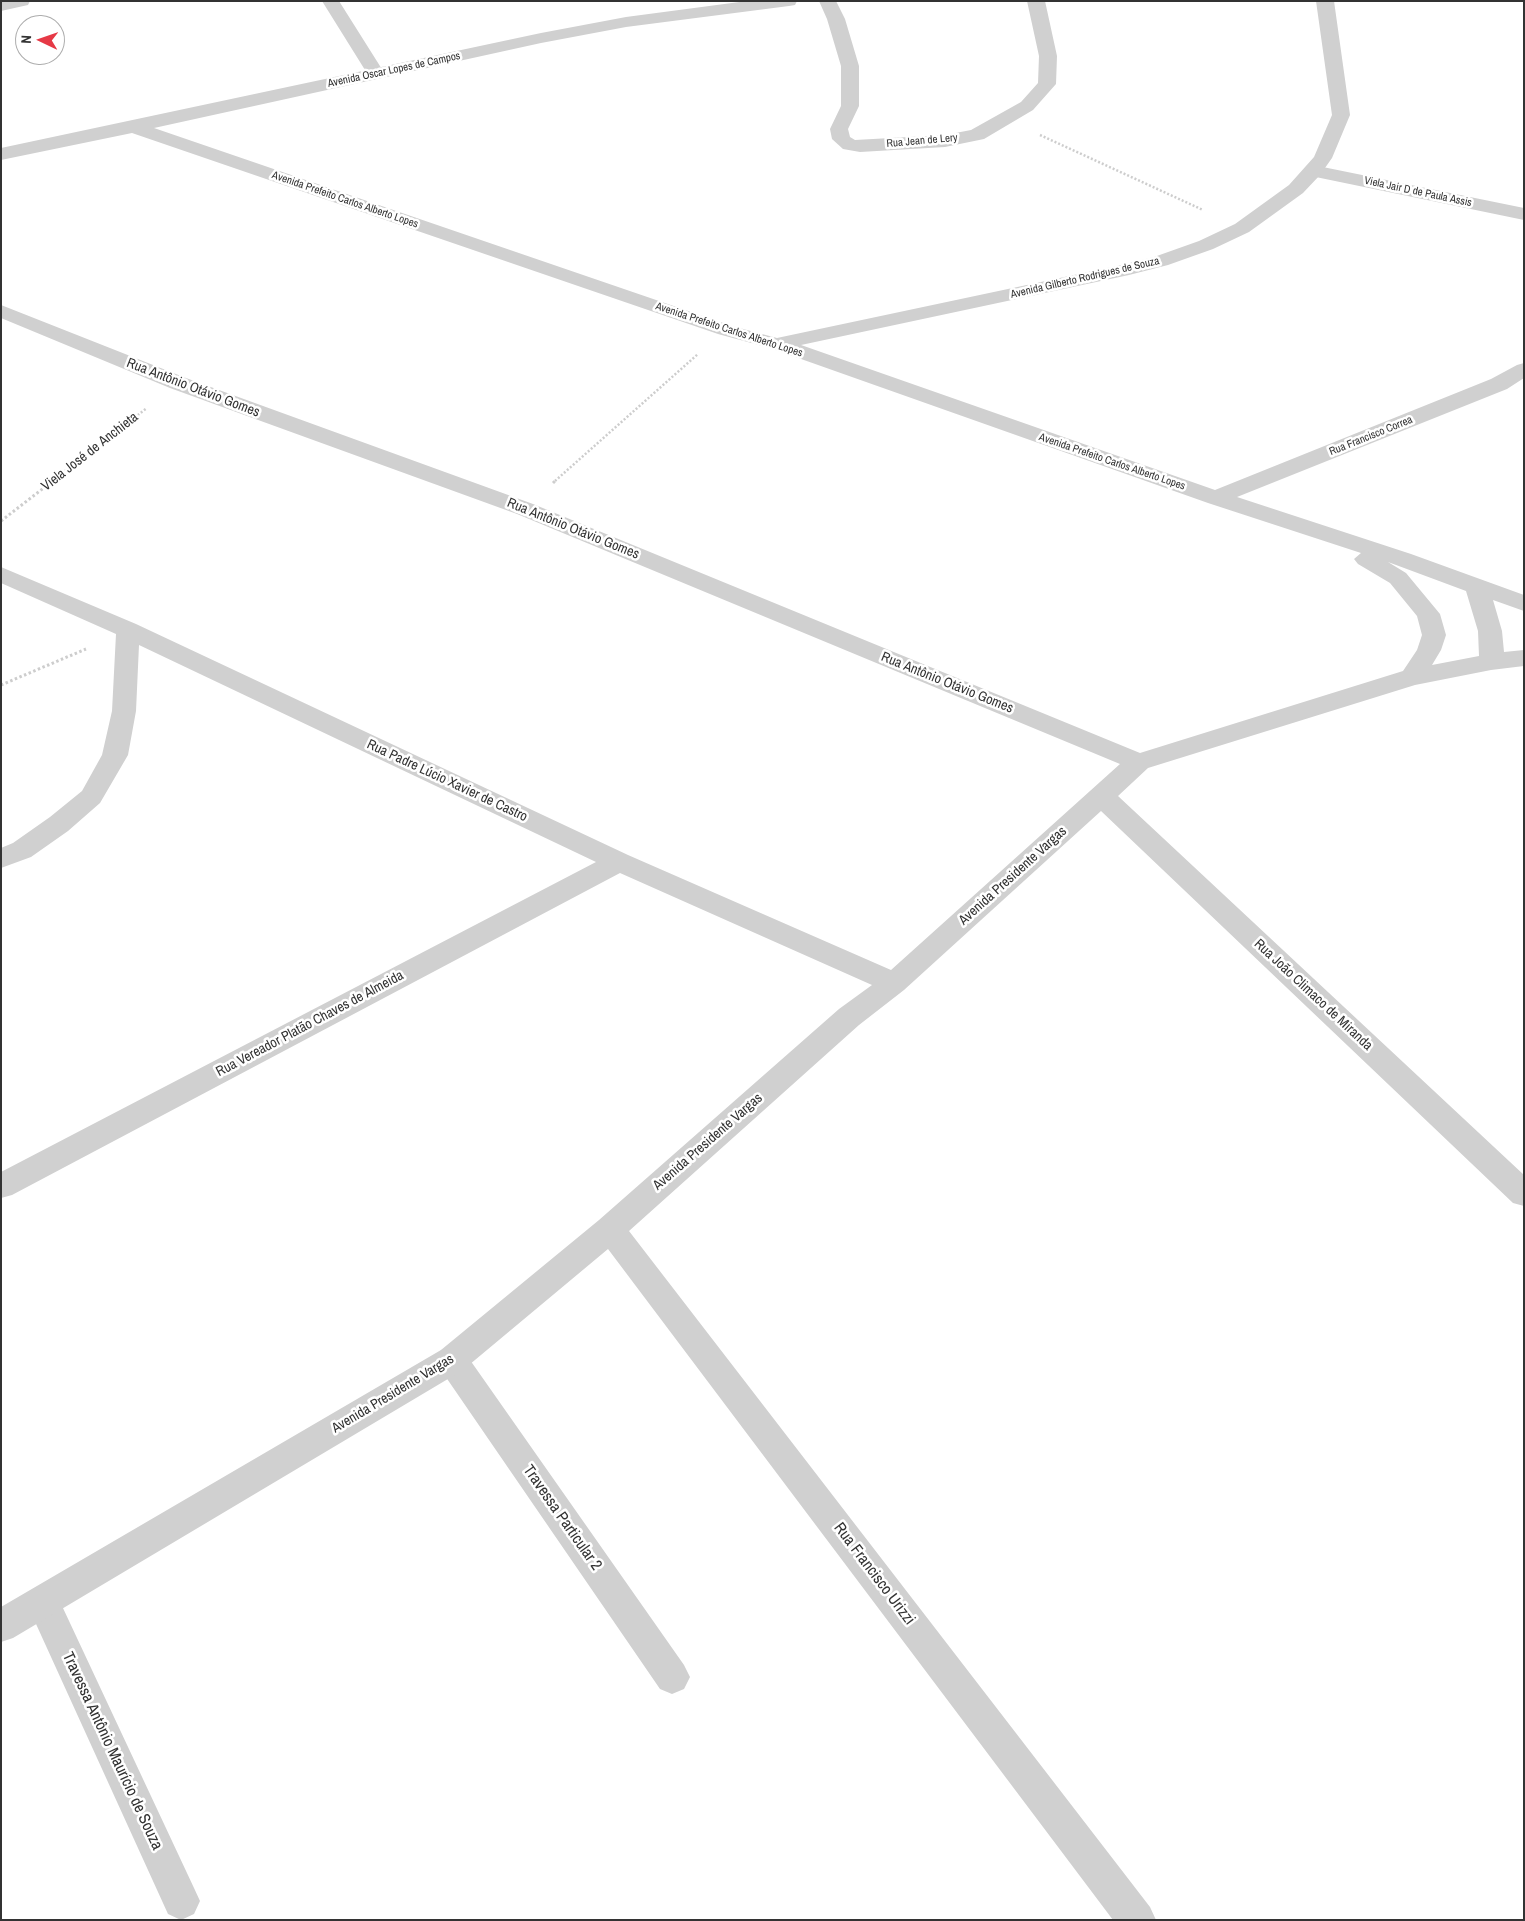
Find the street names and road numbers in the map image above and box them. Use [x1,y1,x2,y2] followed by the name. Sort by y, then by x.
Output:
[326,49,462,91] street label: Avenida Oscar Lopes de Campos
[886,131,958,151] street label: Rua Jean de Lery
[270,169,420,231] street label: Avenida Prefeito Carlos Alberto Lopes
[1363,174,1473,210] street label: Viela Jair D de Paula Assis
[1009,254,1161,302] street label: Avenida Gilberto Rodrigues de Souza
[654,300,804,360] street label: Avenida Prefeito Carlos Alberto Lopes
[124,355,262,421] street label: Rua Antônio Otávio Gomes
[38,409,142,495] street label: Viela José de Anchieta
[1327,413,1415,459] street label: Rua Francisco Correa
[1037,431,1187,493] street label: Avenida Prefeito Carlos Alberto Lopes
[504,495,642,563] street label: Rua Antônio Otávio Gomes
[878,649,1016,717] street label: Rua Antônio Otávio Gomes
[364,736,530,826] street label: Rua Padre Lúcio Xavier de Castro
[956,823,1070,929] street label: Avenida Presidente Vargas
[1250,936,1376,1054] street label: Rua João Climaco de Miranda
[213,967,407,1081] street label: Rua Vereador Platão Chaves de Almeida
[650,1090,766,1194] street label: Avenida Presidente Vargas
[329,1351,457,1437] street label: Avenida Presidente Vargas
[519,1462,605,1574] street label: Travessa Particular 2
[829,1519,919,1629] street label: Rua Francisco Urizzi
[58,1649,166,1853] street label: Travessa Antônio Maurício de Souza

